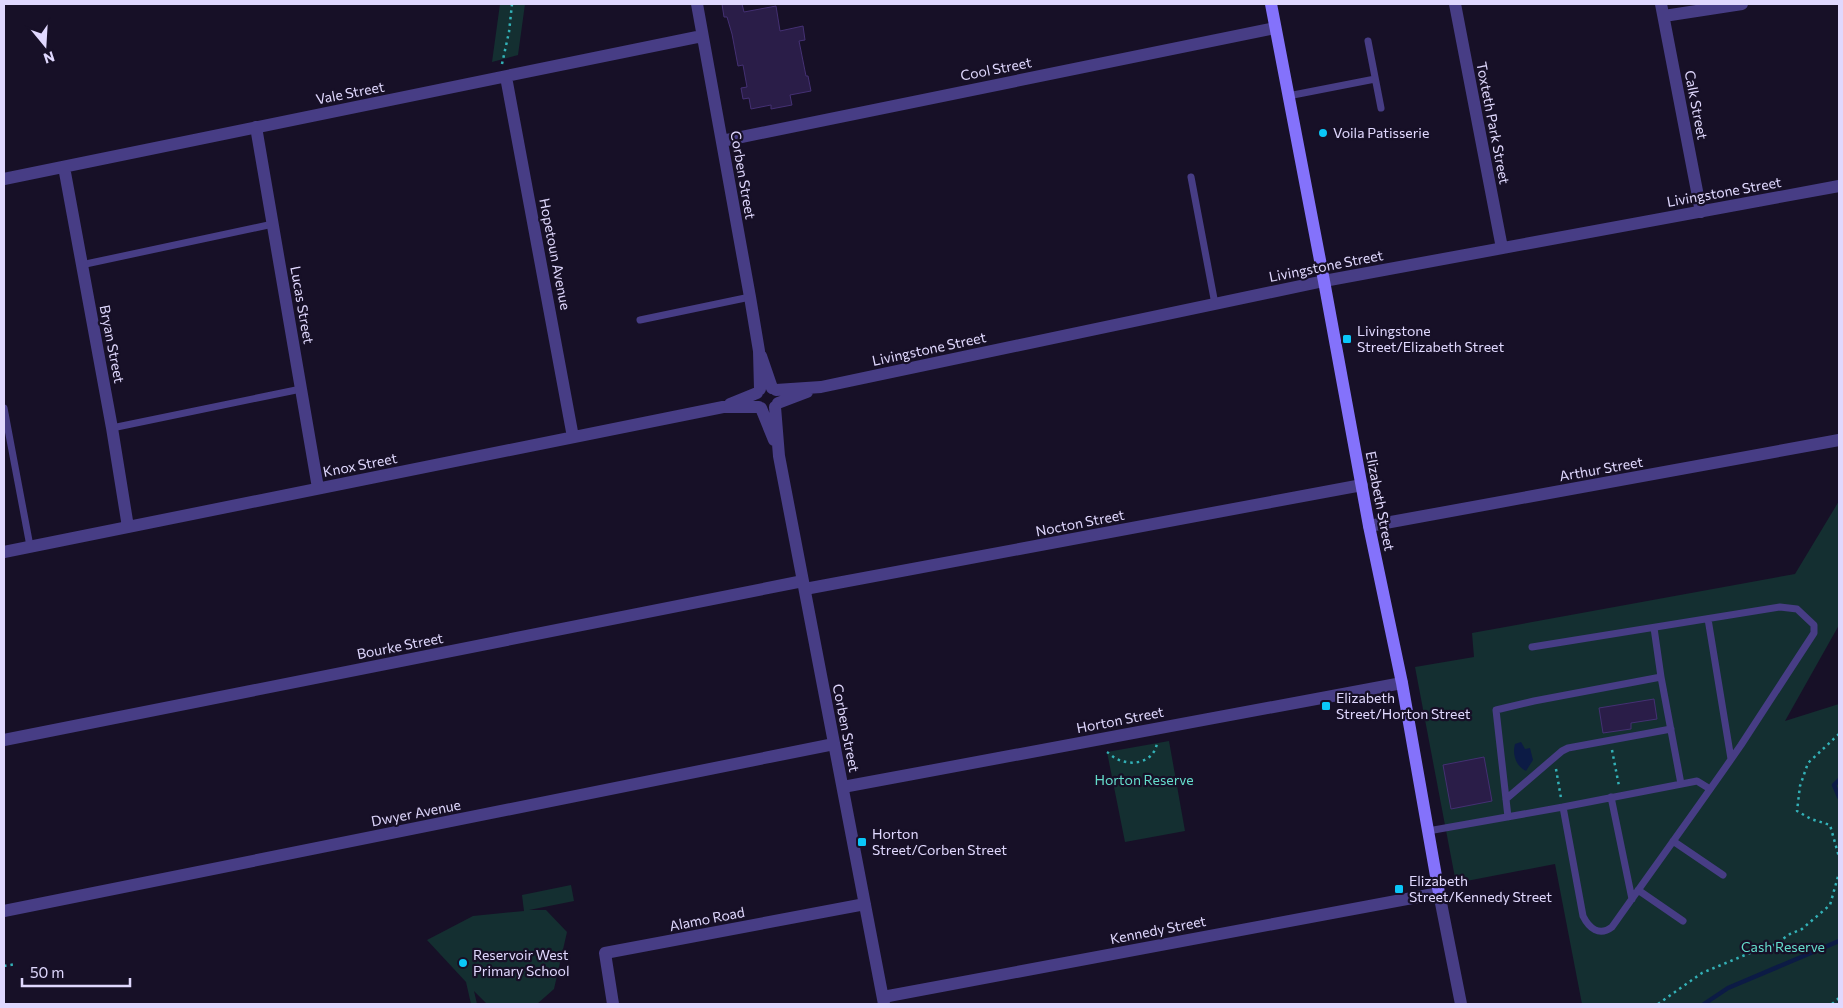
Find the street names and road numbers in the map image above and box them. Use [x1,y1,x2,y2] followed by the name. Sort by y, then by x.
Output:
[959,53,1033,84] street label: Cool Street
[1473,60,1514,186] street label: Toxteth Park Street
[1681,69,1712,141] street label: Calk Street
[314,77,386,107] street label: Vale Street
[727,129,760,221] street label: Corben Street
[1665,173,1783,210] street label: Livingstone Street
[536,197,575,311] street label: Hopetoun Avenue
[1267,246,1385,285] street label: Livingstone Street
[287,265,318,345] street label: Lucas Street
[97,303,128,385] street label: Bryan Street
[870,328,988,369] street label: Livingstone Street
[321,449,399,480] street label: Knox Street
[1362,450,1399,553] street label: Elizabeth Street
[1558,453,1644,484] street label: Arthur Street
[1034,506,1126,539] street label: Nocton Street
[355,629,445,662] street label: Bourke Street
[830,682,863,774] street label: Corben Street
[1075,703,1165,736] street label: Horton Street
[370,795,462,830] street label: Dwyer Avenue
[668,903,746,934] street label: Alamo Road
[1109,912,1208,947] street label: Kennedy Street

